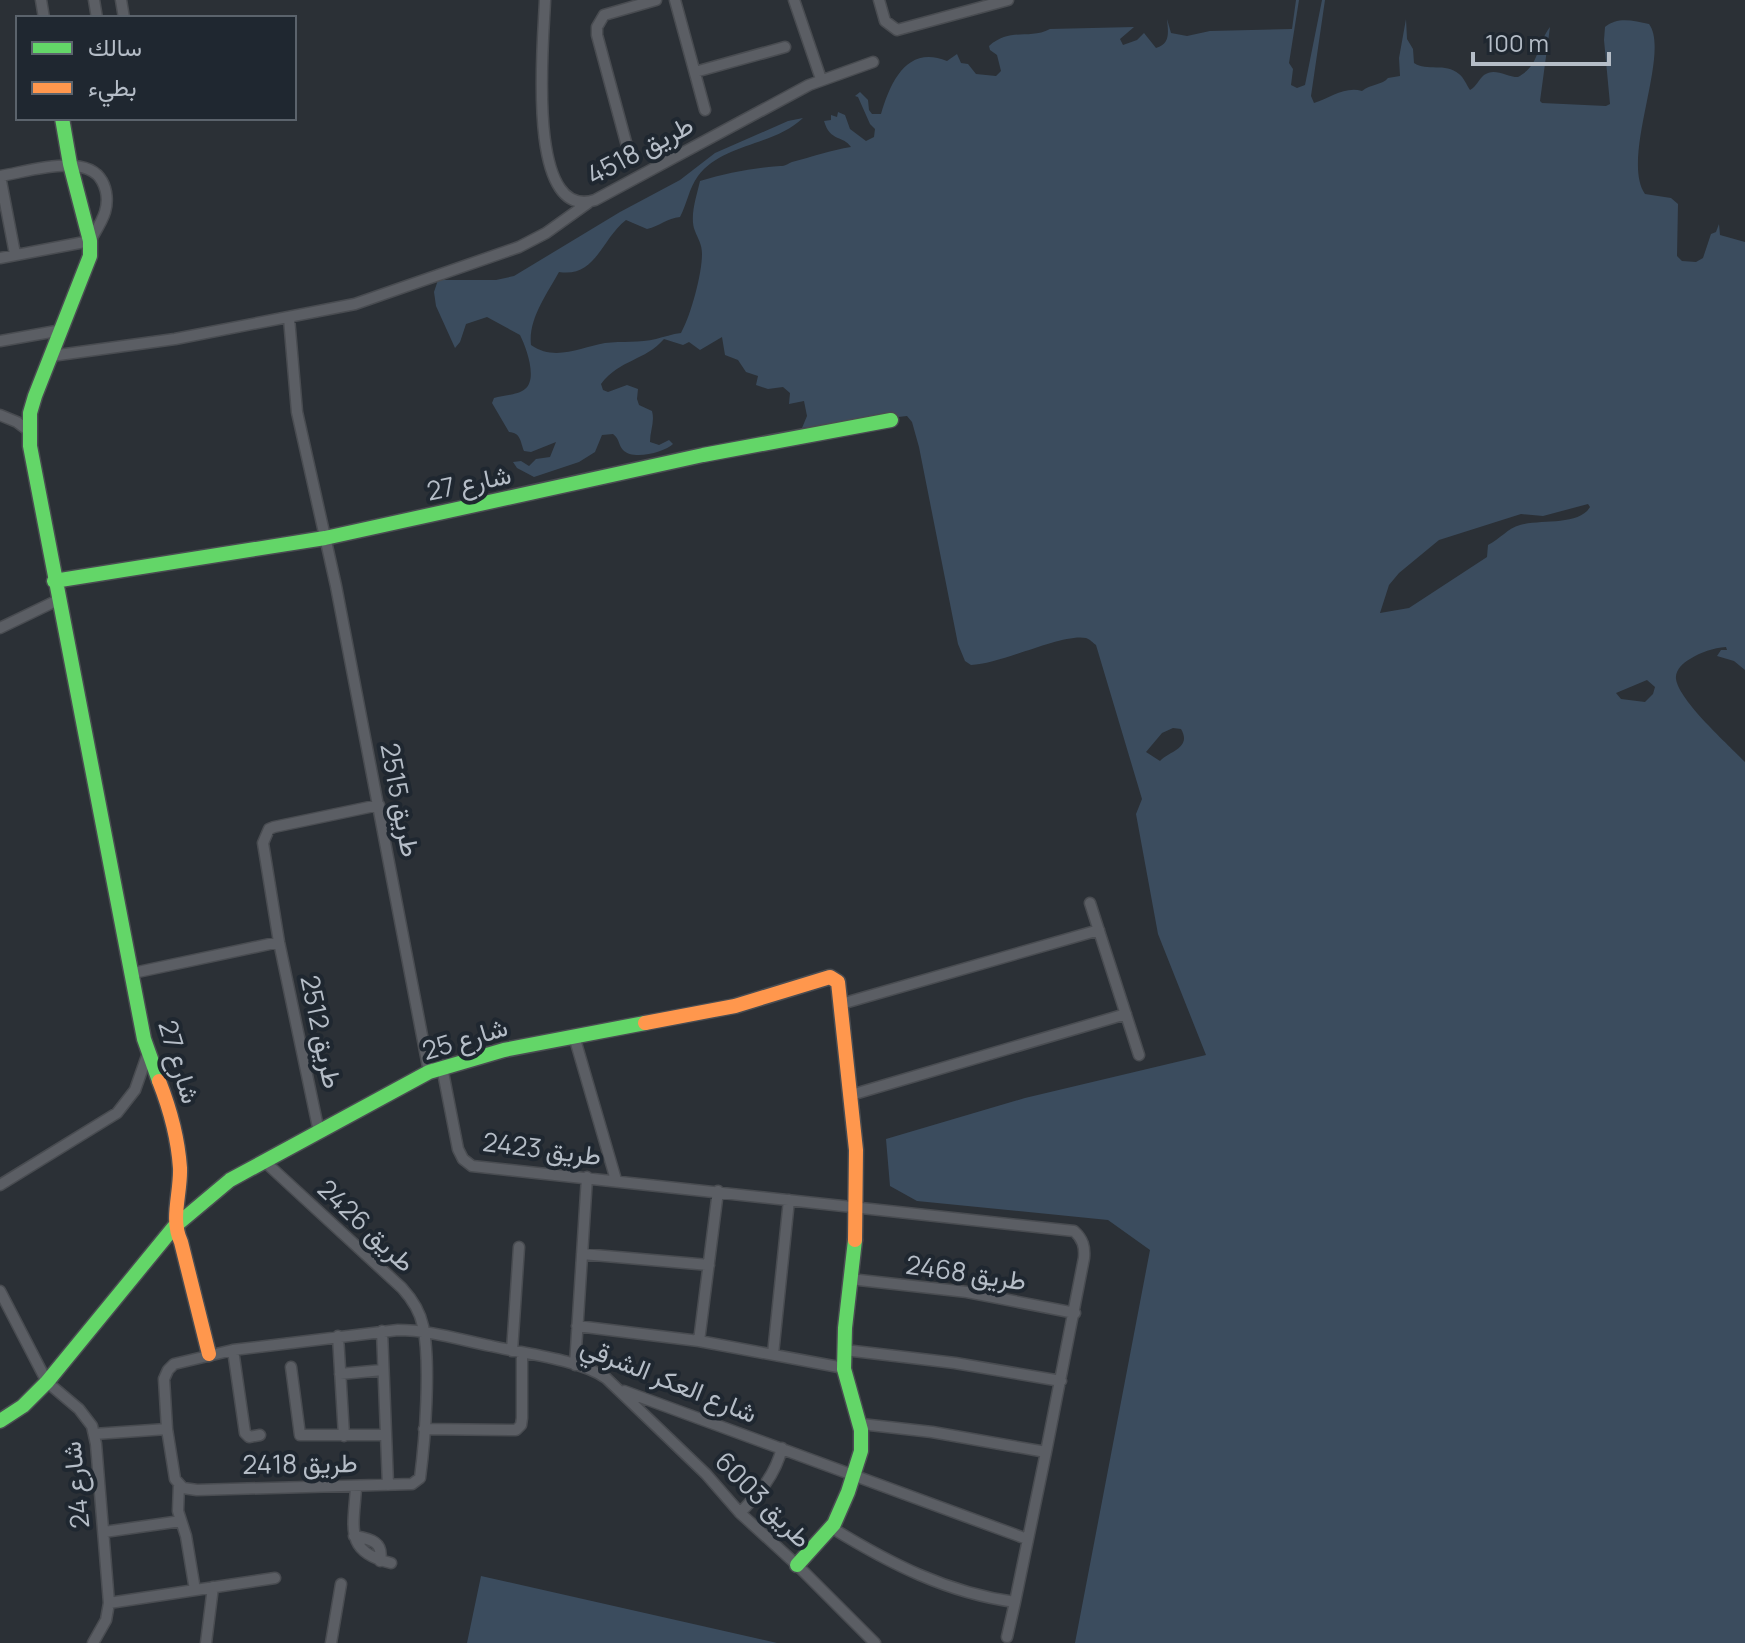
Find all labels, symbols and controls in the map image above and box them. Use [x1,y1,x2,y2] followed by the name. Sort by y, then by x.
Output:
[16,16,296,120] legend
[1473,16,1609,66] scale bar
[1485,26,1549,59] text: 100 m
[88,30,142,63] text: سالك
[88,70,137,107] text: بطيء
[580,106,699,192] street label: طريق 4518
[423,456,514,509] street label: شارع 27
[372,740,430,860] street label: طريق 2515
[292,972,352,1092] street label: طريق 2512
[418,1008,512,1069] street label: شارع 25
[149,1016,210,1108] street label: شارع 27
[481,1123,603,1173] street label: طريق 2423
[310,1171,423,1280] street label: طريق 2426
[904,1246,1029,1298] street label: طريق 2468
[574,1327,763,1434] street label: شارع العكر الشرقي
[53,1440,98,1530] street label: شارع 24
[708,1443,820,1555] street label: طريق 6003
[242,1444,358,1482] street label: طريق 2418

